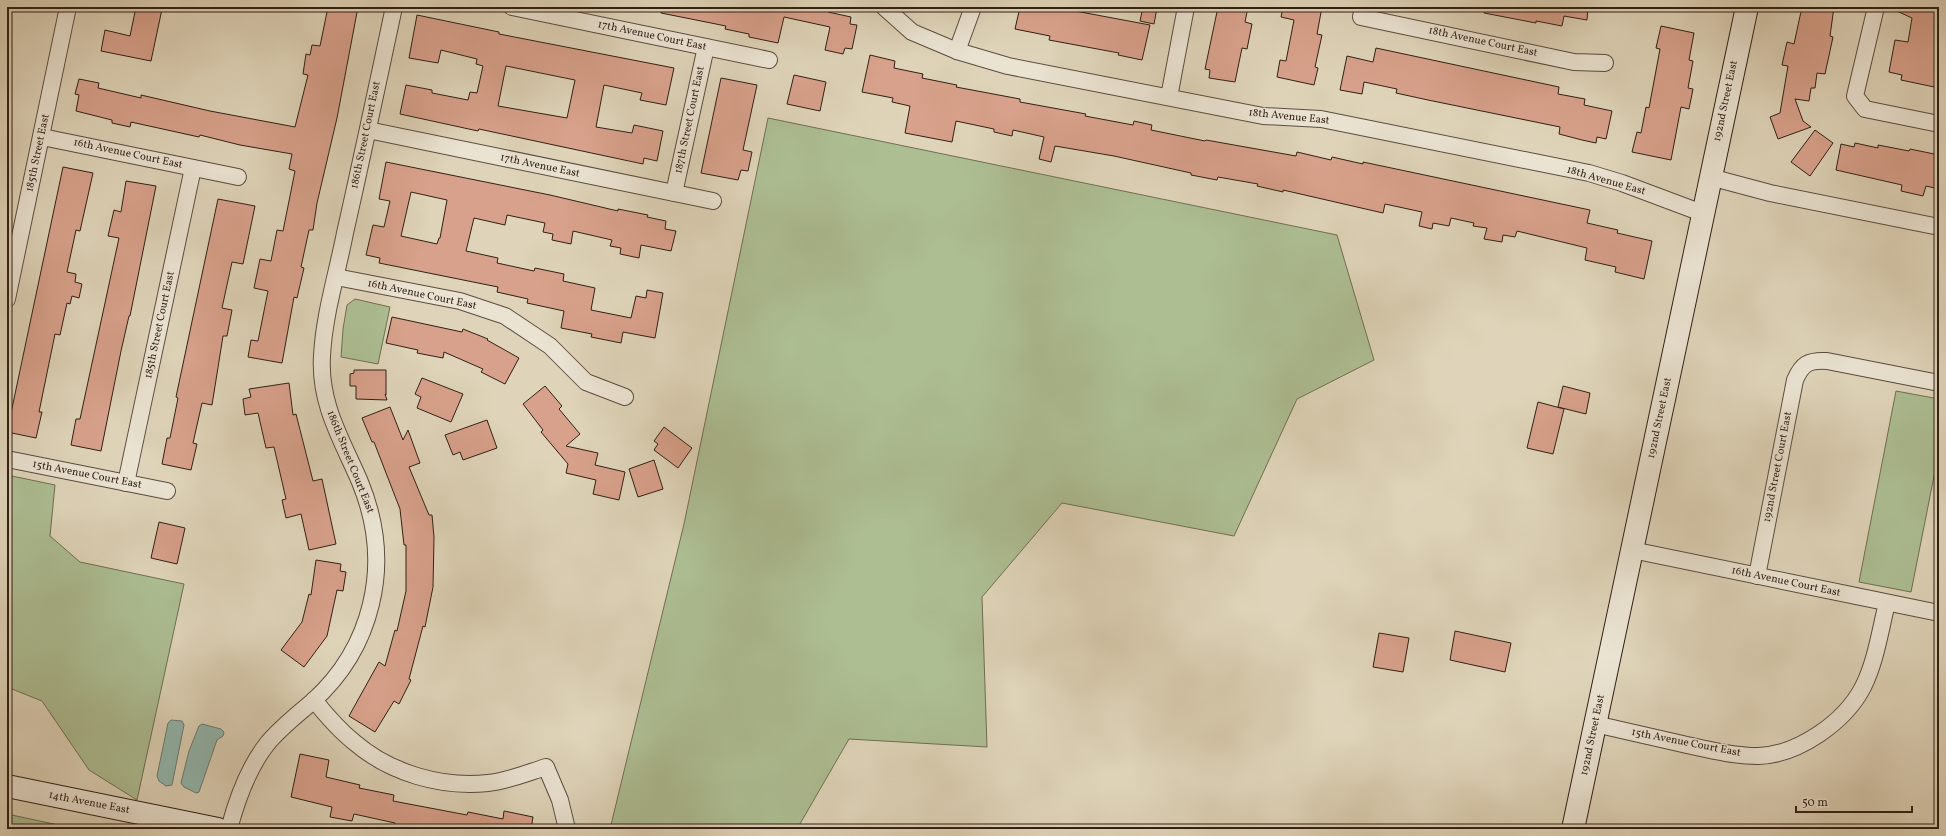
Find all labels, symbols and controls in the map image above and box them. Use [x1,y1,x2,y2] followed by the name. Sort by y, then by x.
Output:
[596,17,708,55] street label: 17th Avenue Court East
[1427,23,1539,61] street label: 18th Avenue Court East
[1710,59,1742,143] street label: 192nd Street East
[671,65,709,175] street label: 187th Street Court East
[347,80,385,190] street label: 186th Street Court East
[1248,105,1330,129] street label: 18th Avenue East
[22,113,54,193] street label: 185th Street East
[72,135,184,173] street label: 16th Avenue Court East
[499,150,581,182] street label: 17th Avenue East
[1565,163,1647,199] street label: 18th Avenue East
[141,270,179,380] street label: 185th Street Court East
[366,276,478,314] street label: 16th Avenue Court East
[1644,376,1676,460] street label: 192nd Street East
[323,408,378,516] street label: 186th Street Court East
[1760,410,1796,524] street label: 192nd Street Court East
[31,457,143,493] street label: 15th Avenue Court East
[1730,563,1842,601] street label: 16th Avenue Court East
[1577,693,1609,777] street label: 192nd Street East
[1630,725,1742,761] street label: 15th Avenue Court East
[47,788,131,818] street label: 14th Avenue East
[1796,788,1912,814] scale bar
[1802,795,1828,811] text: 50 m

